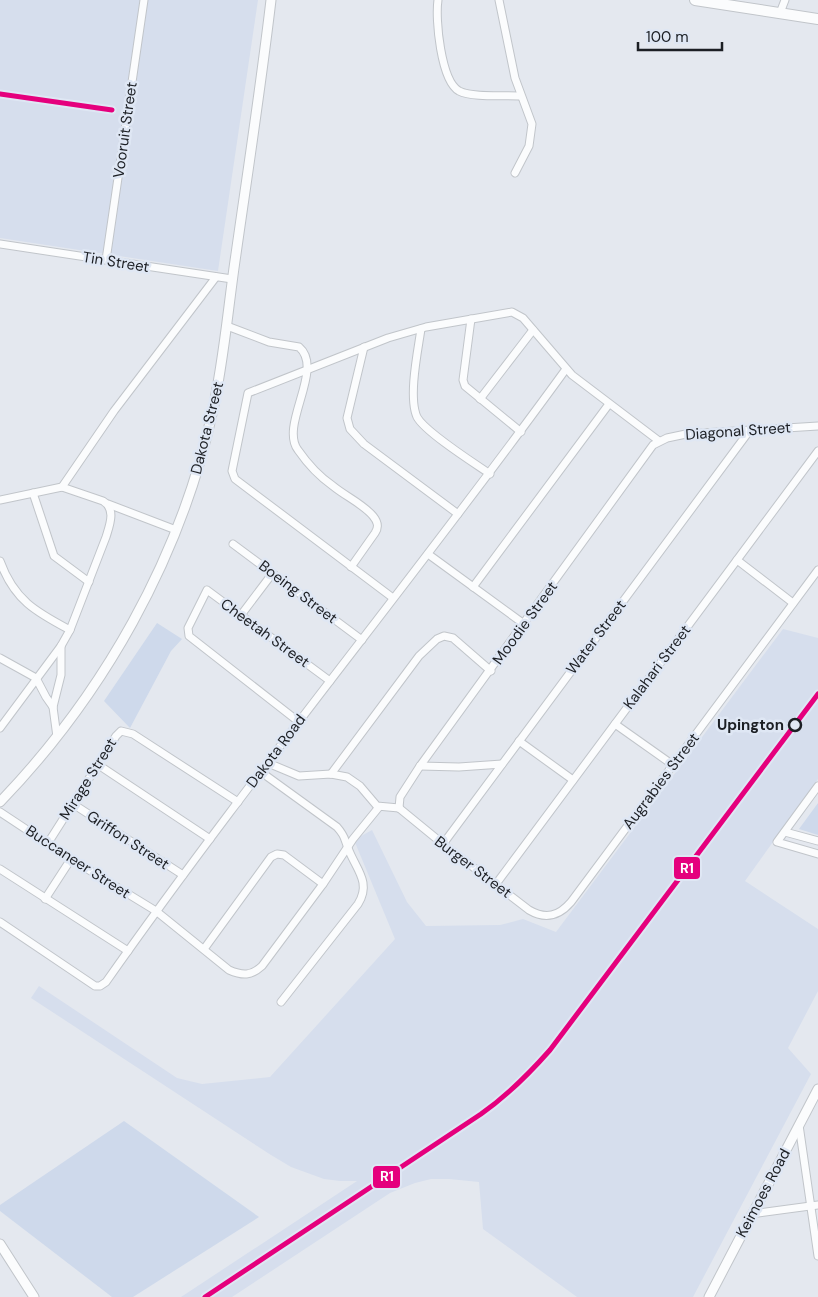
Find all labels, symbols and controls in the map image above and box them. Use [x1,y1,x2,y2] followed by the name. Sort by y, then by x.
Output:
[638,20,722,52] scale bar
[646,27,689,47] text: 100 m
[108,80,142,179] street label: Vooruit Street
[81,247,151,277] street label: Tin Street
[186,380,228,476] street label: Dakota Street
[685,417,792,445] street label: Diagonal Street
[255,556,341,628] street label: Boeing Street
[488,577,562,669] street label: Moodie Street
[217,594,314,672] street label: Cheetah Street
[562,596,631,678] street label: Water Street
[619,621,695,713] street label: Kalahari Street
[242,710,310,792] street label: Dakota Road
[717,715,784,735] place label: Upington
[788,718,802,732] marker: Upington
[618,729,704,833] street label: Augrabies Street
[55,734,121,824] street label: Mirage Street
[83,806,173,874] street label: Griffon Street
[22,821,134,903] street label: Buccaneer Street
[430,831,516,903] street label: Burger Street
[673,856,701,880] line badge: R1
[680,859,694,877] text: R1
[731,1145,795,1241] street label: Keimoes Road
[372,1165,401,1189] line badge: R1
[380,1167,394,1185] text: R1

